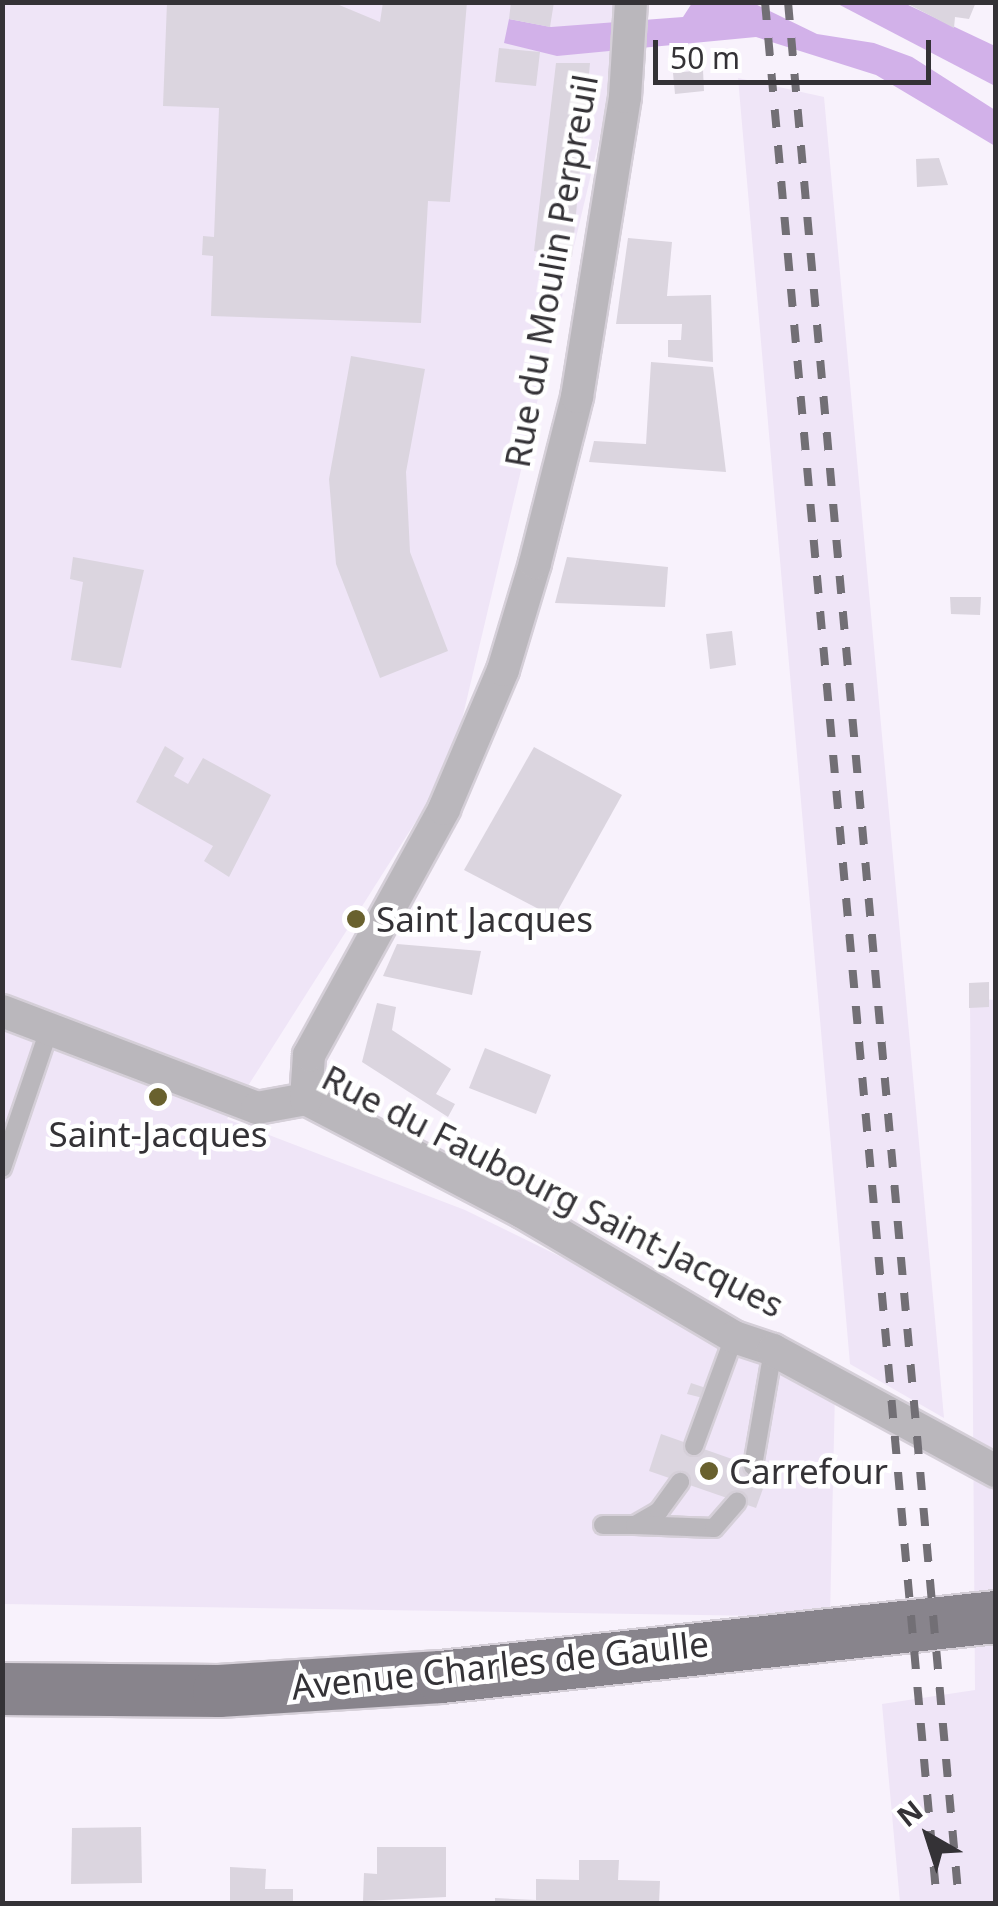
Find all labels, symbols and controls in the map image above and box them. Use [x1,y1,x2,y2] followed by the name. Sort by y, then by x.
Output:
[658,20,936,82] scale bar
[670,37,740,78] text: 50 m
[496,71,606,471] street label: Rue du Moulin Perpreuil
[376,898,593,940] place label: Saint Jacques
[345,908,367,930] marker: Saint Jacques
[315,1056,791,1326] street label: Rue du Faubourg Saint-Jacques
[147,1086,169,1108] marker: Saint-Jacques
[48,1113,268,1155] place label: Saint-Jacques
[729,1450,888,1492] place label: Carrefour
[698,1460,720,1482] marker: Carrefour
[289,1622,711,1708] street label: Avenue Charles de Gaulle
[878,1786,978,1886] north arrow
[888,1791,930,1835] text: N

